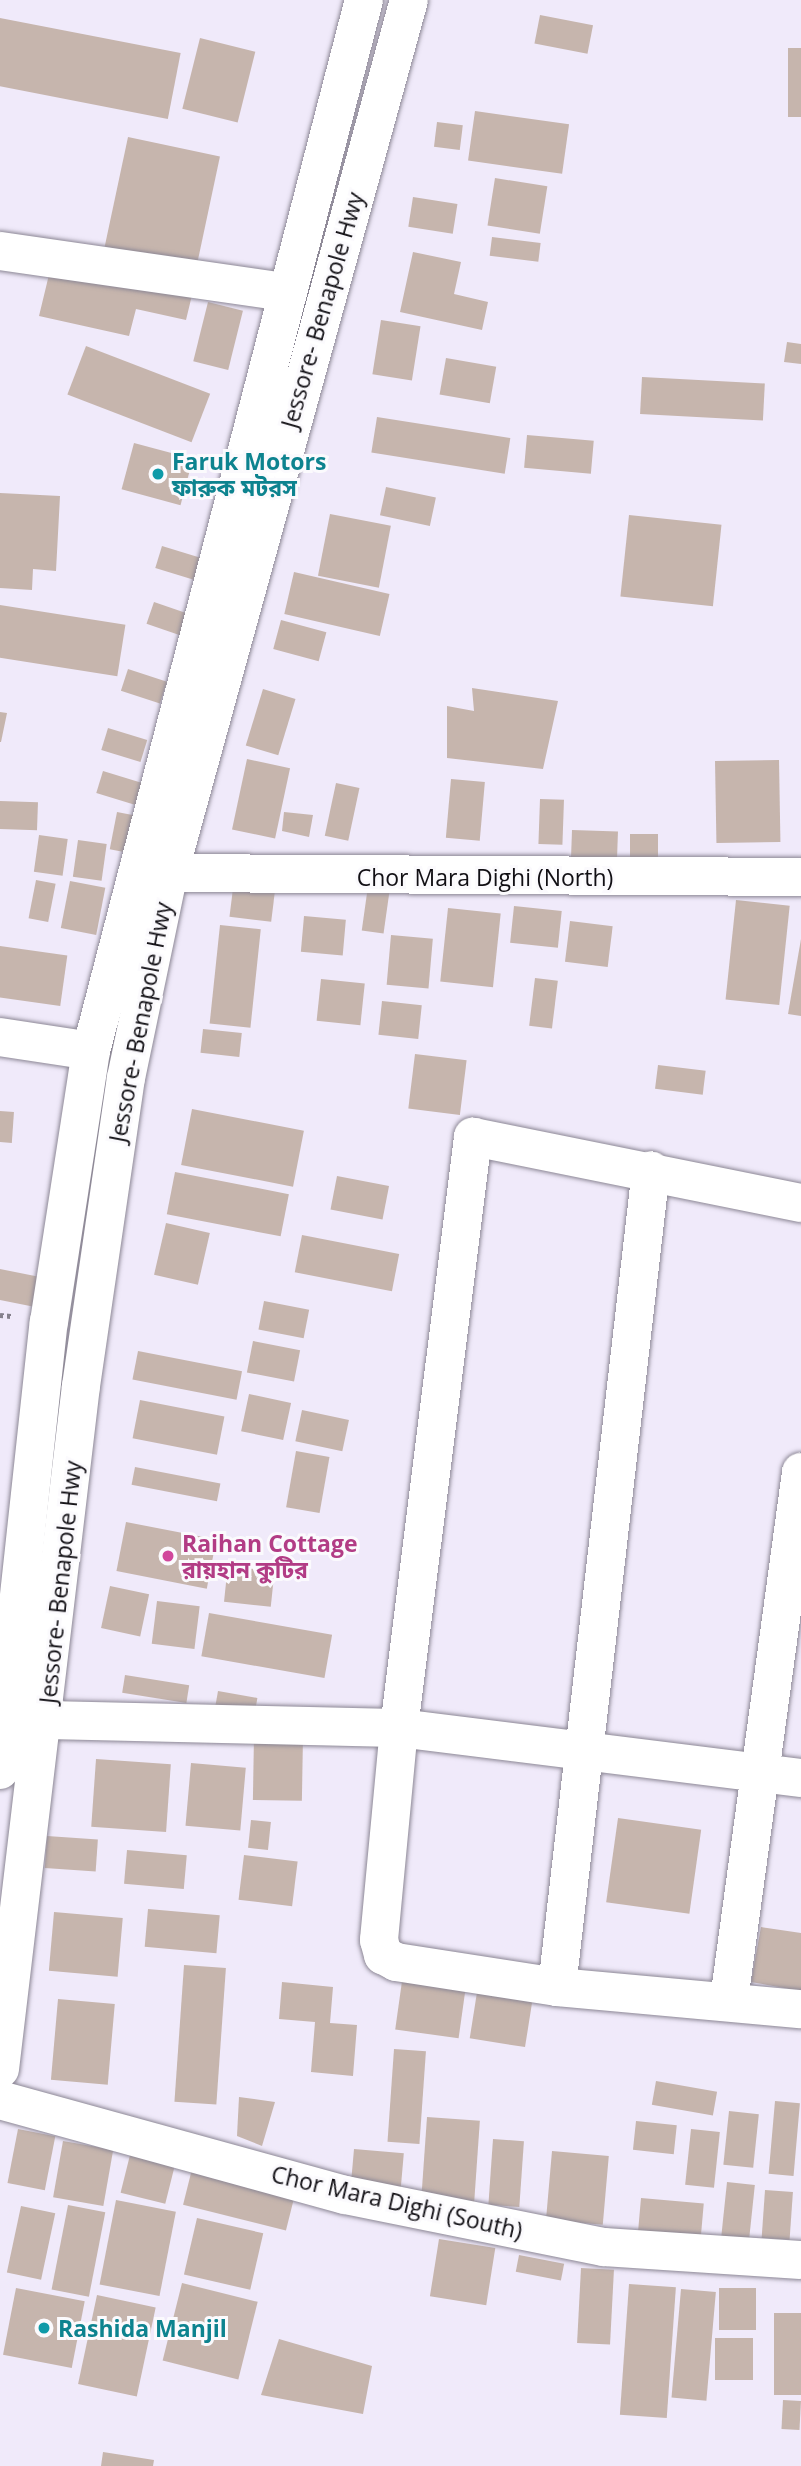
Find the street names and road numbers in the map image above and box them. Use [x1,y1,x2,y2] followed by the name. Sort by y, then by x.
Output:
[275,189,369,431] street label: Jessore- Benapole Hwy
[357,863,613,891] street label: Chor Mara Dighi (North)
[103,900,177,1144] street label: Jessore- Benapole Hwy
[34,1459,86,1705] street label: Jessore- Benapole Hwy
[269,2160,525,2244] street label: Chor Mara Dighi (South)

